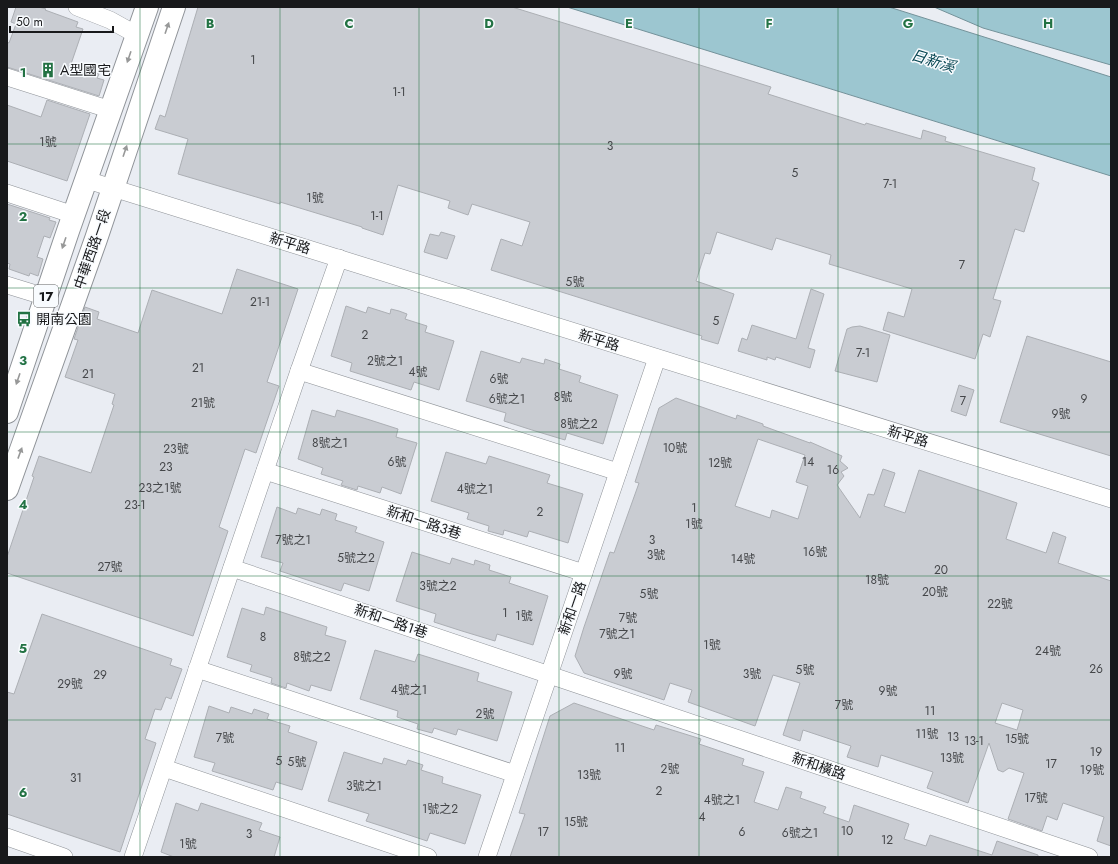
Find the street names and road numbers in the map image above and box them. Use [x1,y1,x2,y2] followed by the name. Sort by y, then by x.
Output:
[69,206,115,292] street label: 中華西路一段
[267,227,313,259] street label: 新平路
[34,285,58,307] road number: 17
[576,324,622,356] street label: 新平路
[885,420,931,452] street label: 新平路
[384,500,464,544] street label: 新和一路3巷
[553,578,591,638] street label: 新和一路
[352,599,430,643] street label: 新和一路1巷
[789,747,849,785] street label: 新和橫路

